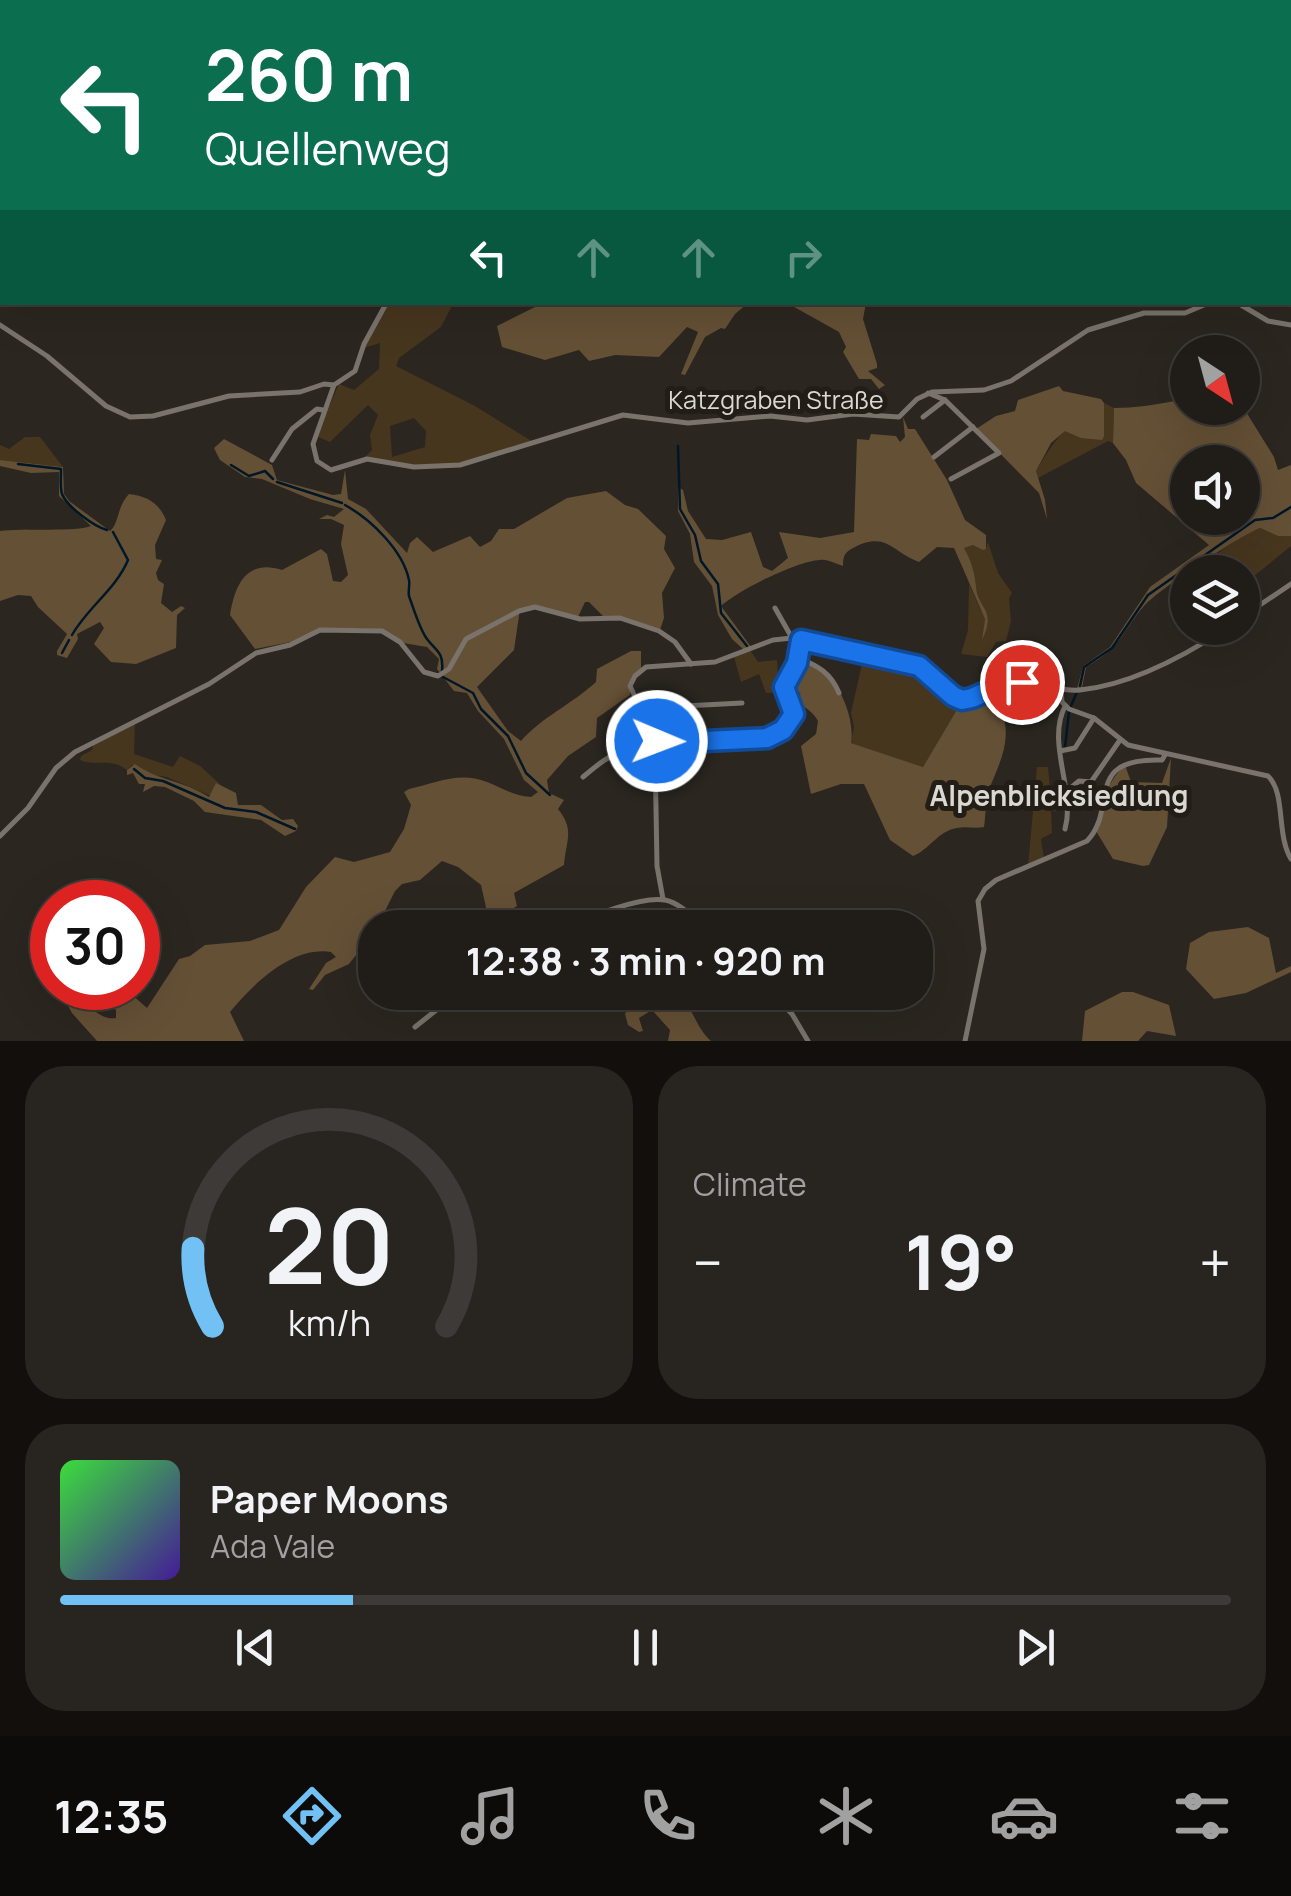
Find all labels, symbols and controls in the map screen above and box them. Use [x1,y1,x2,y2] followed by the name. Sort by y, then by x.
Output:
[205,26,413,122] text: 260 m
[40,40,170,170] icon: left
[205,117,451,179] text: Quellenweg
[461,230,516,285] icon: left
[566,230,621,285] icon: ahead
[671,230,726,285] icon: ahead
[776,230,831,285] icon: right
[1170,335,1260,425] north arrow
[1170,335,1260,645] map controls
[668,382,884,417] street label: Katzgraben Straße
[1170,445,1260,535] button: sound
[1170,555,1260,645] button: layers
[980,640,1065,725] pin
[995,655,1050,710] icon: arrive
[605,689,709,793] position arrow
[930,776,1188,814] district label: Alpenblicksiedlung
[30,880,160,1010] speed limit sign: 30
[466,934,825,986] text: 12:38 · 3 min · 920 m
[693,1162,807,1206] text: Climate
[264,1173,394,1315] text: 20
[904,1210,1018,1313] text: 19°
[693,1224,723,1300] text: −
[1199,1224,1231,1300] text: +
[287,1298,371,1347] text: km/h
[210,1472,449,1524] text: Paper Moons
[210,1524,335,1568] text: Ada Vale
[228,1620,283,1675] icon: previous
[618,1620,673,1675] icon: pause
[1008,1620,1063,1675] icon: next
[277,1781,347,1851] icon: directions
[455,1781,525,1851] icon: music
[633,1781,703,1851] icon: phone
[811,1781,881,1851] icon: climate
[989,1781,1059,1851] icon: car
[1167,1781,1237,1851] icon: filters
[54,1785,169,1847] text: 12:35

